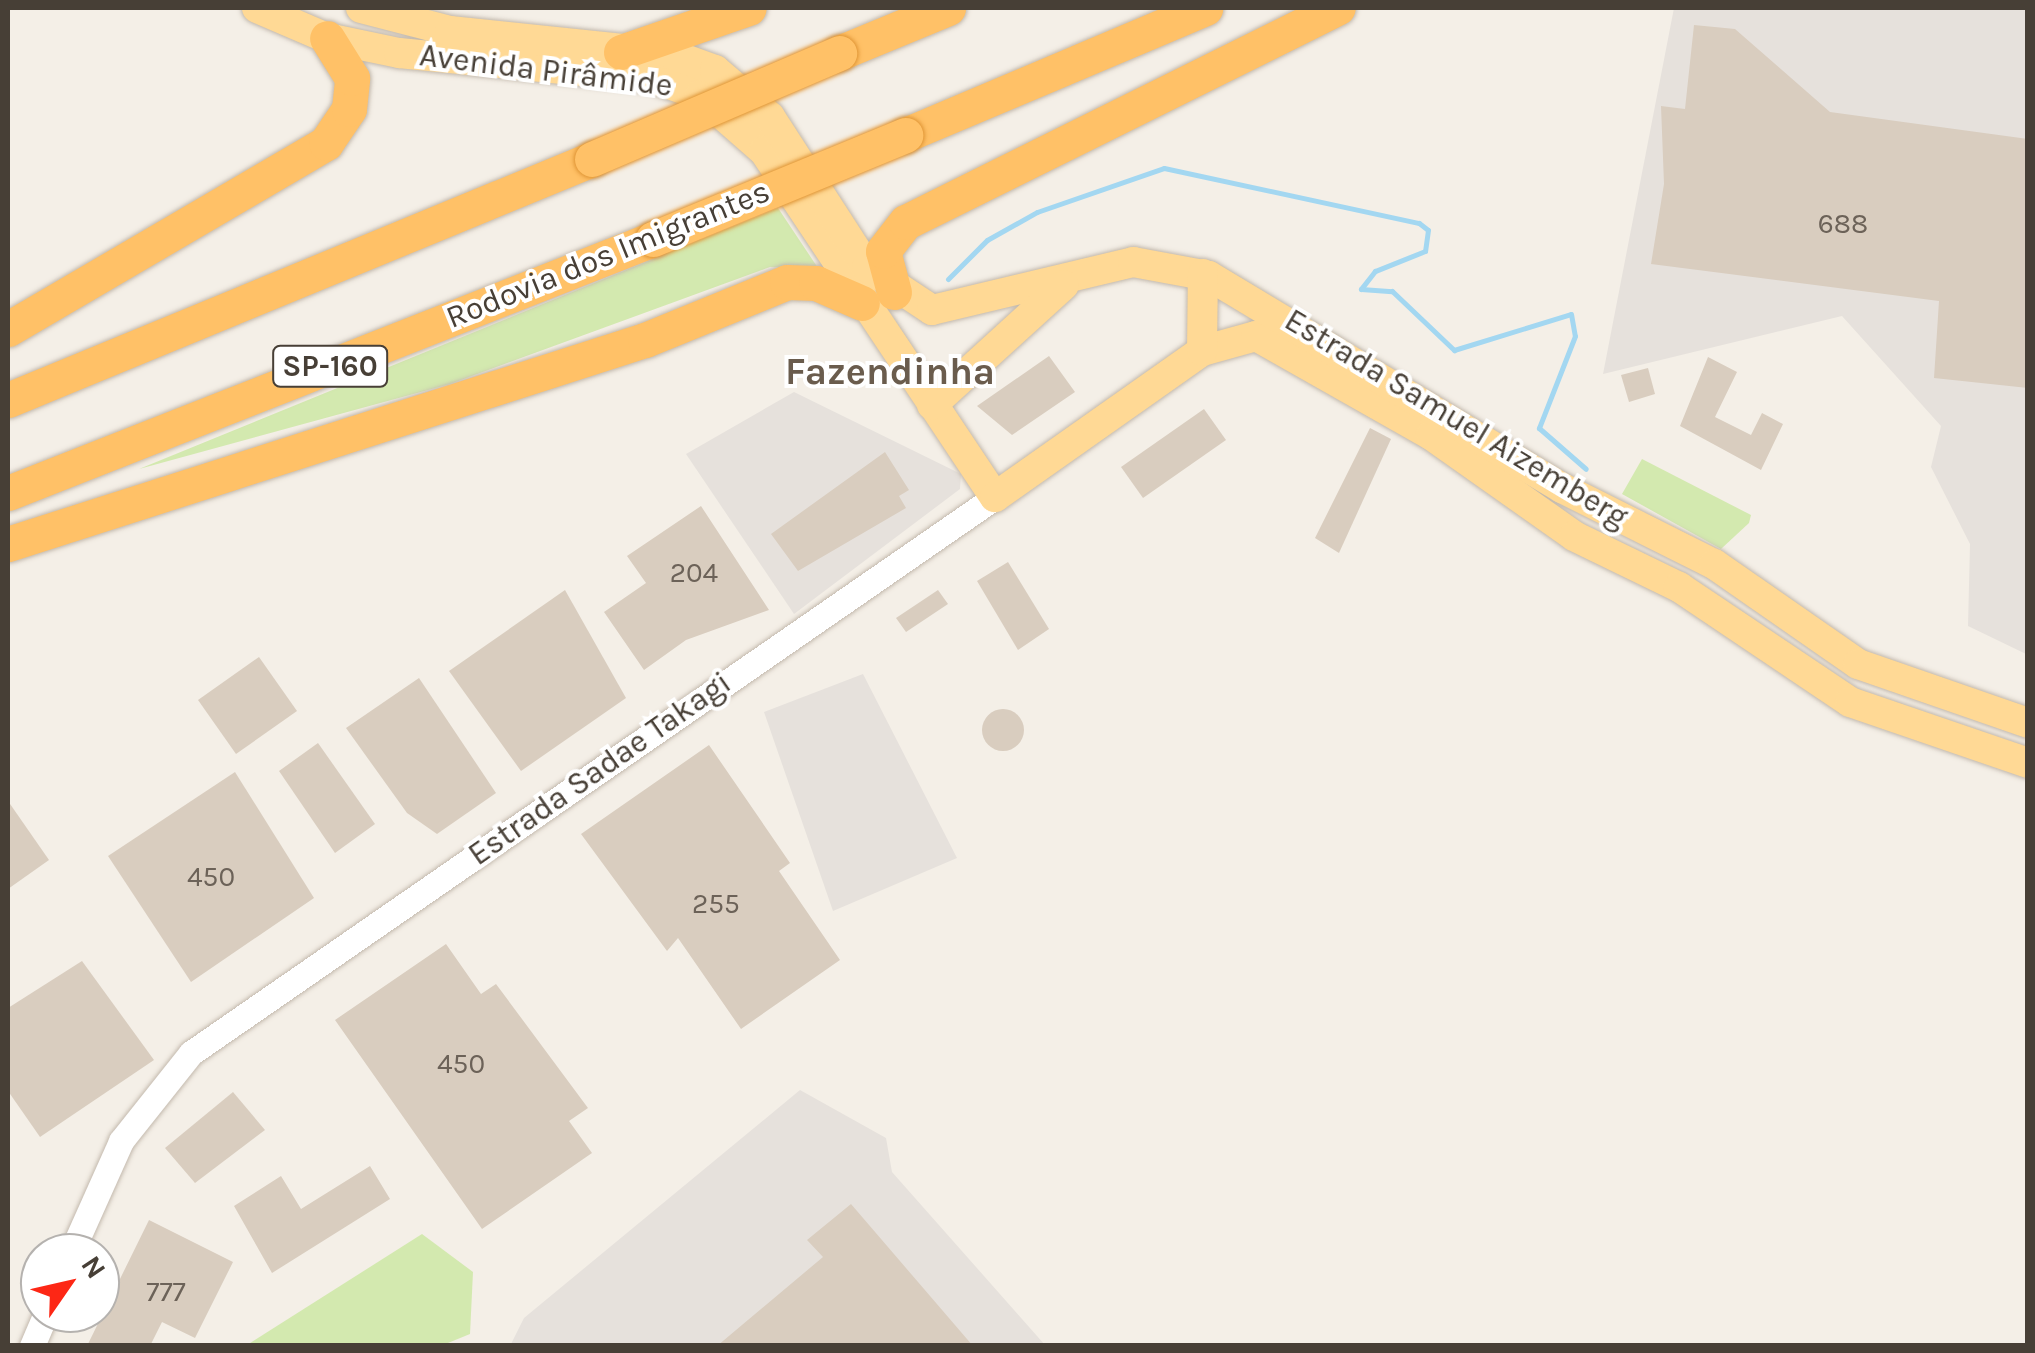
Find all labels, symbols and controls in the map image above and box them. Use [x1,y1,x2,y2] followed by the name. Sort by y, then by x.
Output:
[417,36,675,106] street label: Avenida Pirâmide
[441,172,775,338] street label: Rodovia dos Imigrantes
[1818,207,1868,241] house number: 688
[1277,301,1635,537] street label: Estrada Samuel Aizemberg
[270,341,390,391] road number: SP-160
[785,349,995,395] district label: Fazendinha
[670,556,718,590] house number: 204
[461,664,739,874] street label: Estrada Sadae Takagi
[187,860,235,894] house number: 450
[692,887,740,921] house number: 255
[437,1047,485,1081] house number: 450
[20,1233,120,1333] north arrow
[74,1250,113,1285] text: N
[146,1275,186,1309] house number: 777

